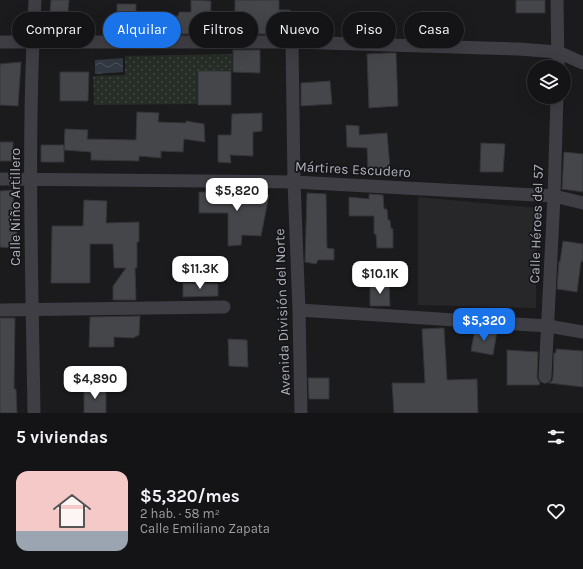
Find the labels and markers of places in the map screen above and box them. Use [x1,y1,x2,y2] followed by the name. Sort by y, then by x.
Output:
[204,178,270,212] pin: $5,820
[167,256,233,290] pin: $11.3K
[347,261,413,295] pin: $10.1K
[451,308,517,342] pin: $5,320
[62,366,128,400] pin: $4,890

